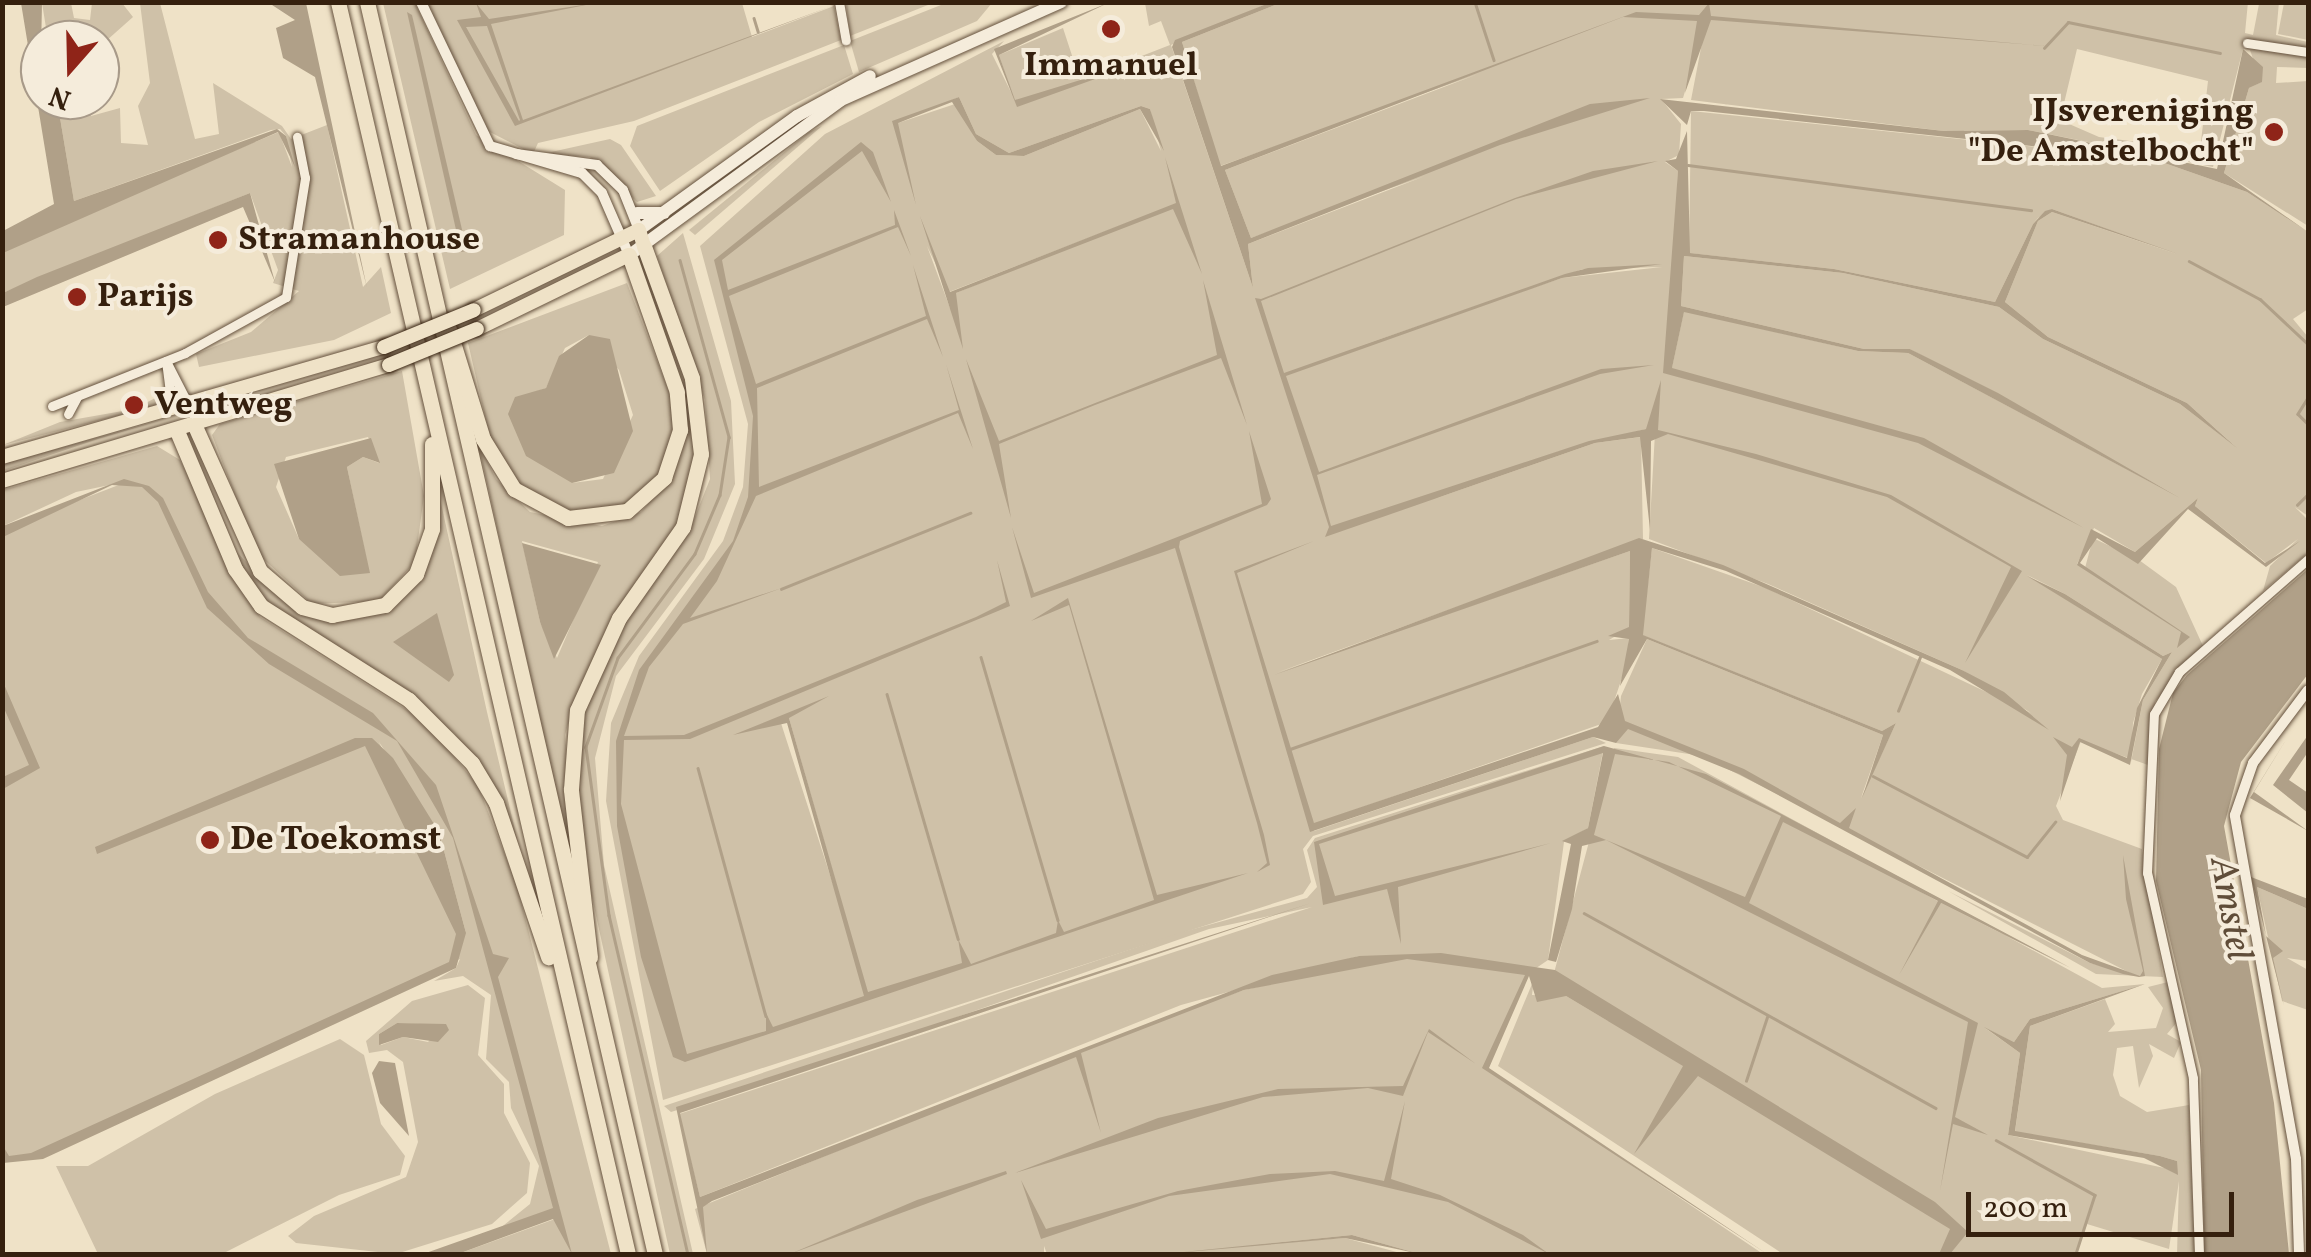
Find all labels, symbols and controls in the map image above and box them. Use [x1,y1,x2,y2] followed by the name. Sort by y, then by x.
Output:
[1100,18,1122,40] marker: Immanuel
[20,20,120,120] north arrow
[1024,45,1198,87] place label: Immanuel
[44,75,76,119] text: N
[1967,91,2254,173] place label: IJsvereniging "De Amstelbocht"
[2263,121,2285,143] marker: IJsvereniging "De Amstelbocht"
[238,219,480,261] place label: Stramanhouse
[207,229,229,251] marker: Stramanhouse
[97,276,194,318] place label: Parijs
[66,286,88,308] marker: Parijs
[154,384,293,426] place label: Ventweg
[123,394,145,416] marker: Ventweg
[230,819,442,861] place label: De Toekomst
[199,829,221,851] marker: De Toekomst
[2198,854,2260,964] water label: Amstel
[1971,1172,2238,1234] scale bar
[1983,1188,2068,1230] text: 200 m

